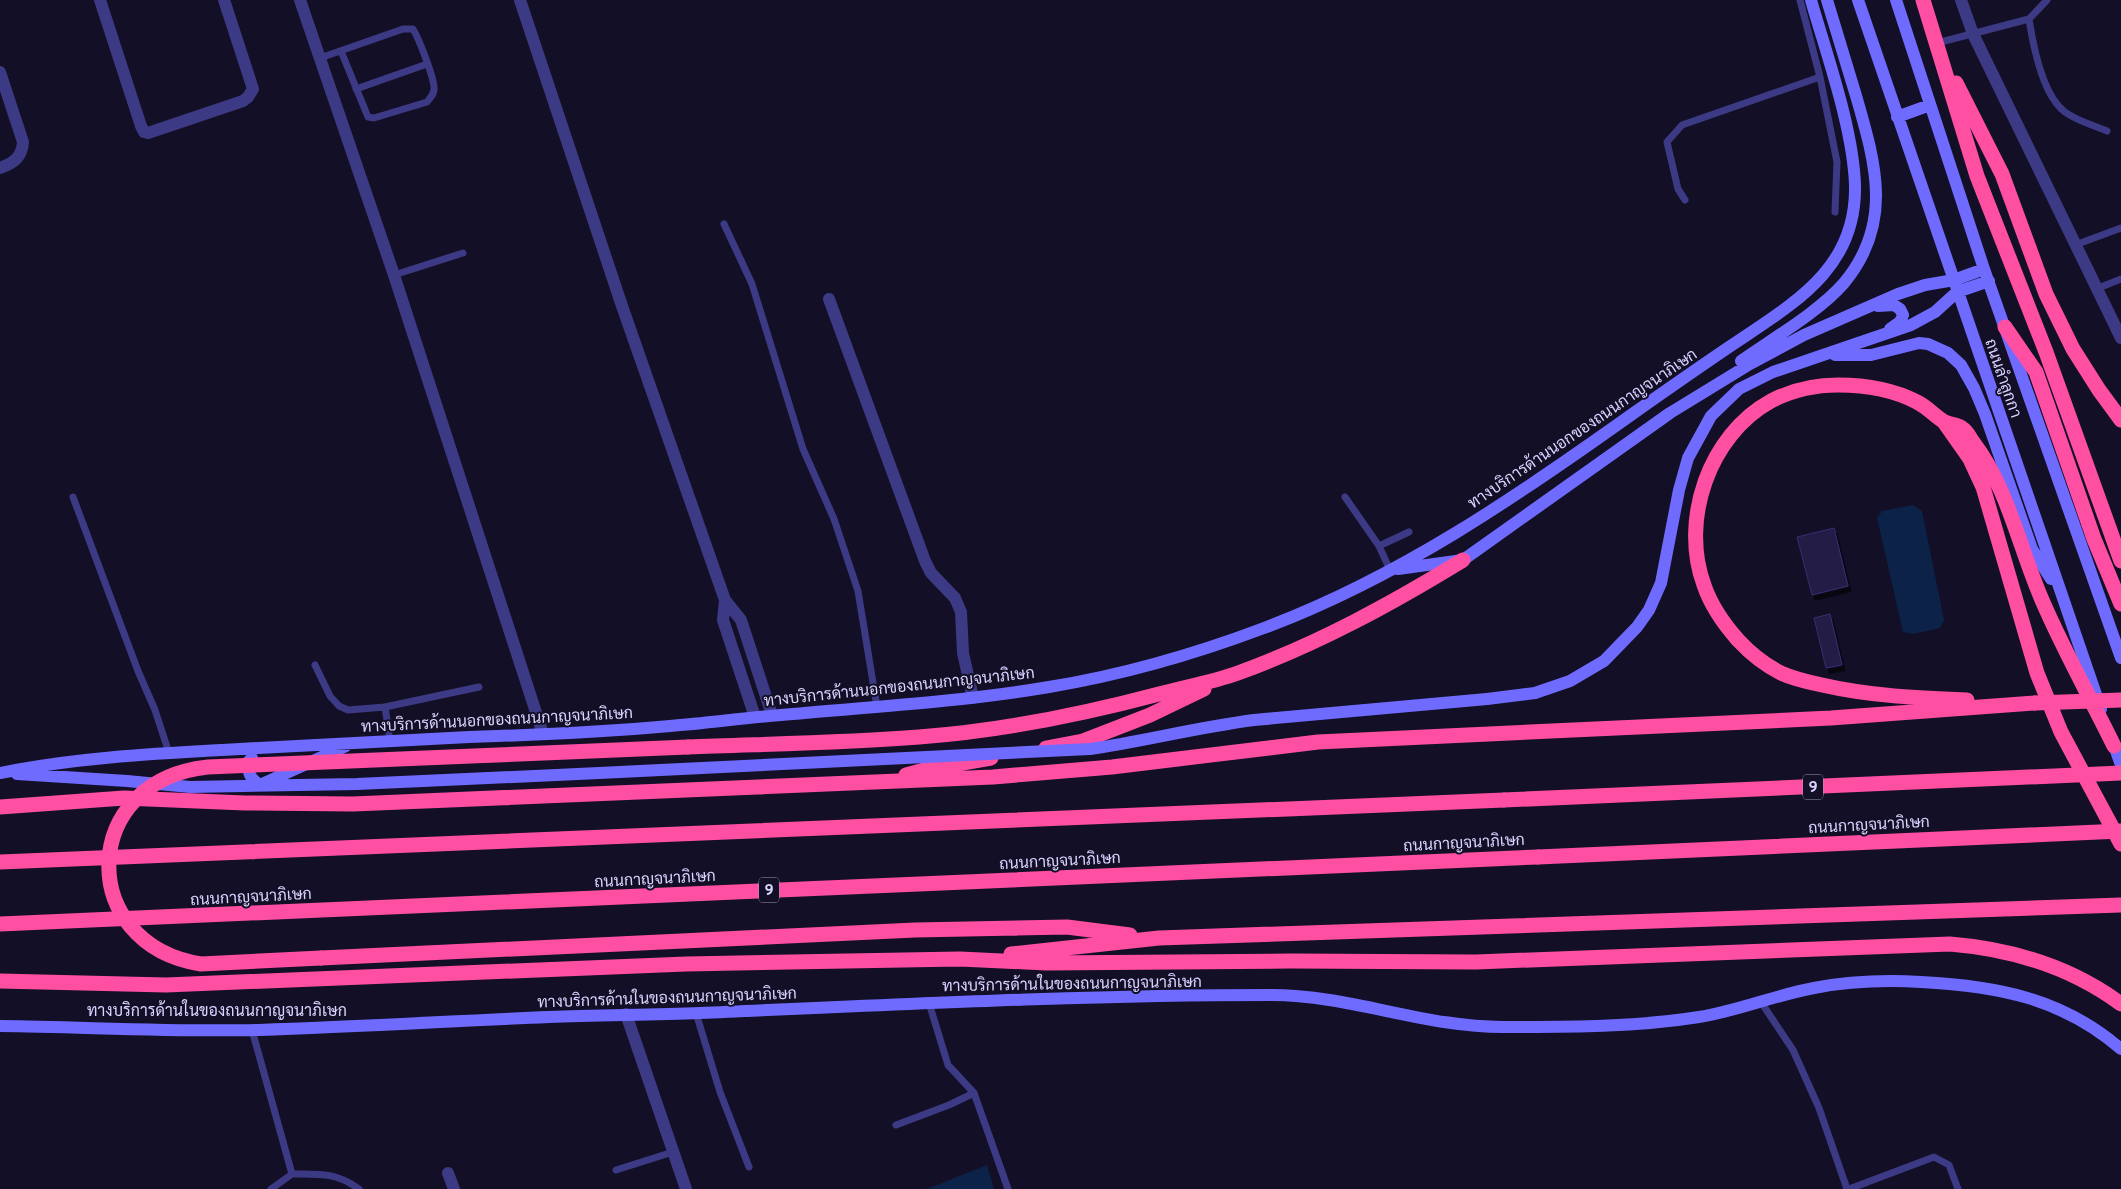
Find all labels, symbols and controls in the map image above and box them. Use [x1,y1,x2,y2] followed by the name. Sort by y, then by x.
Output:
[1979,336,2026,421] street label: ถนนลำลูกกา
[1464,344,1702,514] street label: ทางบริการด้านนอกของถนนกาญจนาภิเษก
[763,662,1036,712] street label: ทางบริการด้านนอกของถนนกาญจนาภิเษก
[360,702,634,738] street label: ทางบริการด้านนอกของถนนกาญจนาภิเษก
[1803,774,1823,800] road number: 9
[1808,812,1930,839] street label: ถนนกาญจนาภิเษก
[1403,830,1525,857] street label: ถนนกาญจนาภิเษก
[999,848,1121,875] street label: ถนนกาญจนาภิเษก
[594,866,716,893] street label: ถนนกาญจนาภิเษก
[759,878,779,902] road number: 9
[190,884,312,911] street label: ถนนกาญจนาภิเษก
[942,970,1202,997] street label: ทางบริการด้านในของถนนกาญจนาภิเษก
[537,981,797,1014] street label: ทางบริการด้านในของถนนกาญจนาภิเษก
[87,999,347,1022] street label: ทางบริการด้านในของถนนกาญจนาภิเษก

